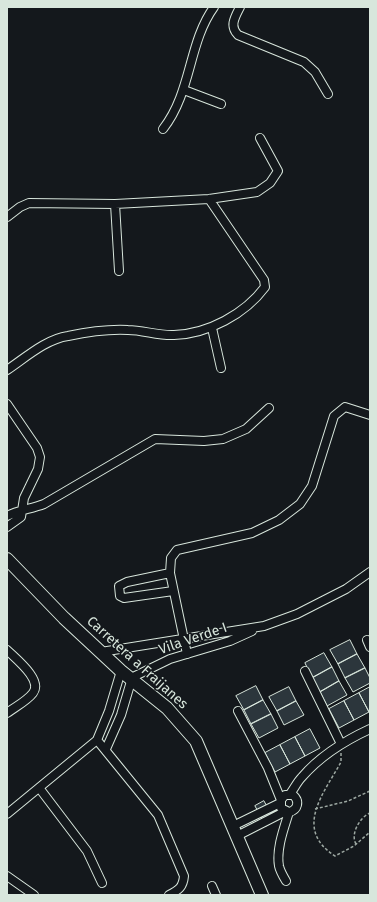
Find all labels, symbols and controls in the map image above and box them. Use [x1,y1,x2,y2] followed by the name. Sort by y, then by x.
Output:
[83,613,191,713] street label: Carretera a Fraijanes
[157,620,229,658] street label: Vila Verde I

